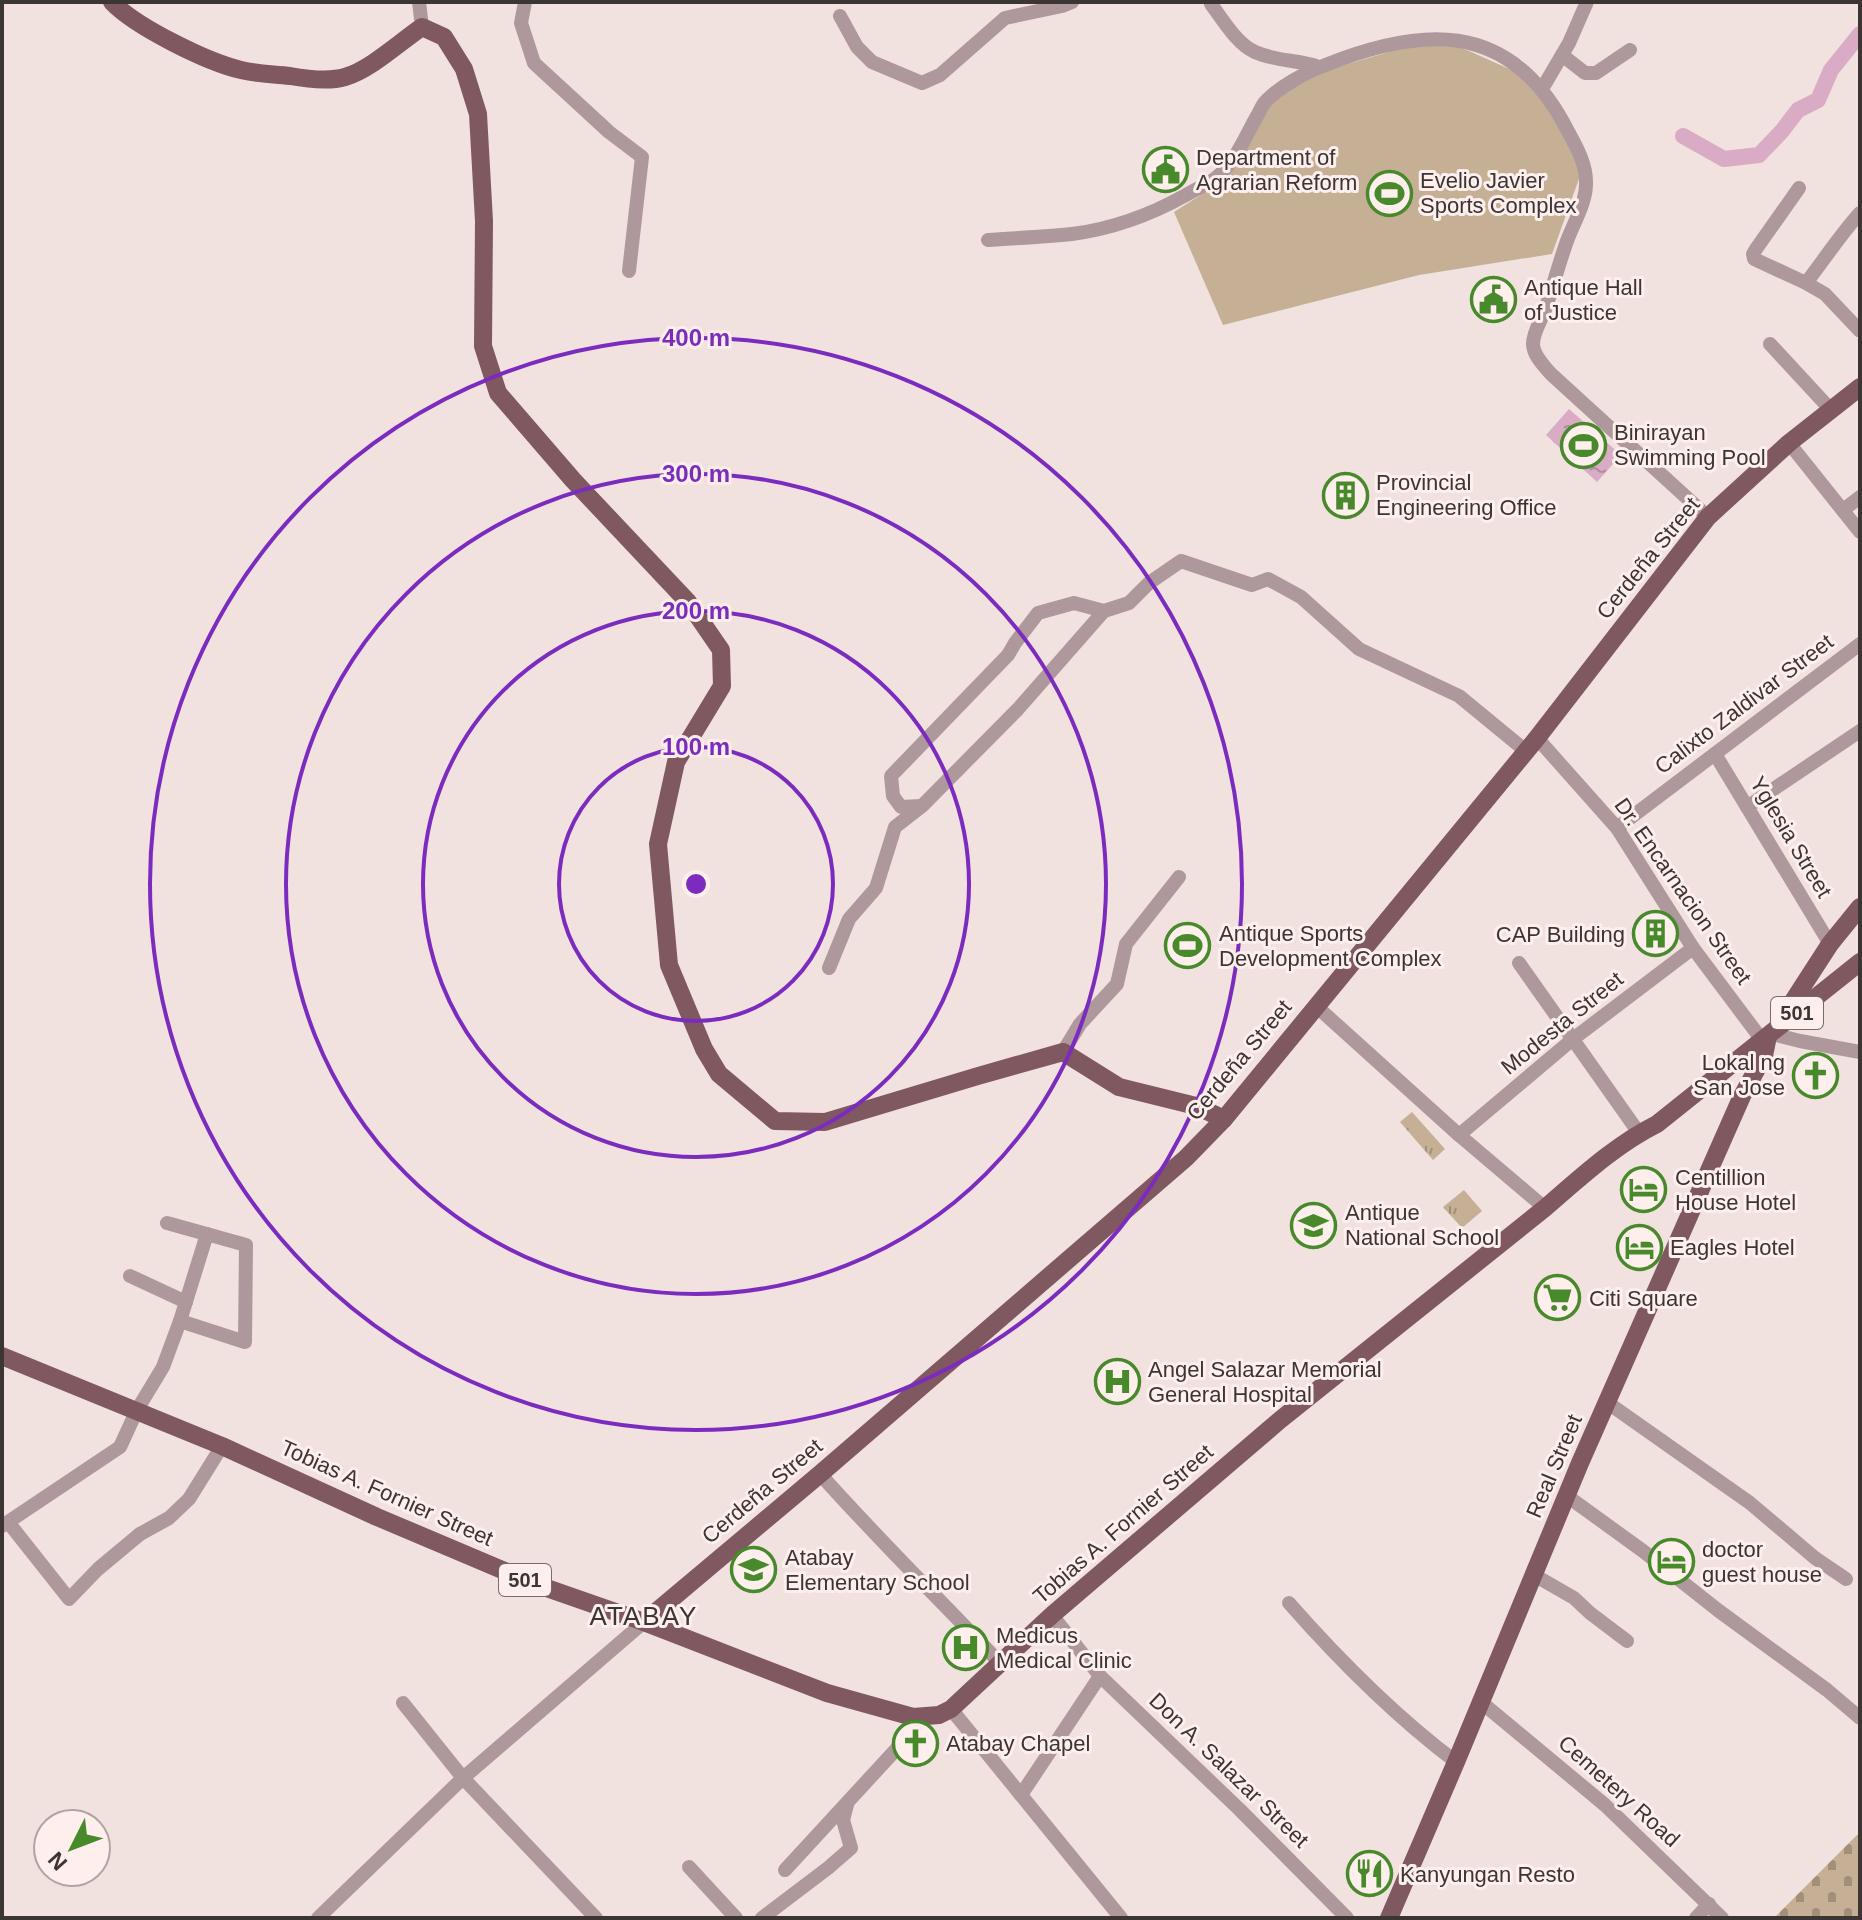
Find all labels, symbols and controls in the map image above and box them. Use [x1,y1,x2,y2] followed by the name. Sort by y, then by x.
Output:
[1196,145,1357,195] place label: Department of Agrarian Reform
[1141,146,1189,194] public building icon: Department of Agrarian Reform
[1420,168,1577,218] place label: Evelio Javier Sports Complex
[1365,169,1413,217] sports icon: Evelio Javier Sports Complex
[1524,275,1643,325] place label: Antique Hall of Justice
[1469,276,1517,324] public building icon: Antique Hall of Justice
[662,324,730,351] text: 400 m
[1614,420,1766,470] place label: Binirayan Swimming Pool
[1559,421,1607,469] sports icon: Binirayan Swimming Pool
[662,460,730,487] text: 300 m
[1376,470,1557,520] place label: Provincial Engineering Office
[1321,471,1369,519] building icon: Provincial Engineering Office
[1591,492,1705,624] street label: Cerdeña Street
[662,597,730,624] text: 200 m
[1650,629,1838,779] street label: Calixto Zaldivar Street
[662,733,730,760] text: 100 m
[1745,772,1837,902] street label: Yglesia Street
[1609,793,1757,989] street label: Dr. Encarnacion Street
[682,870,710,898] centre of rings
[1632,910,1680,958] building icon: CAP Building
[1219,921,1442,971] place label: Antique Sports Development Complex
[1164,922,1212,970] sports icon: Antique Sports Development Complex
[1496,922,1625,947] place label: CAP Building
[1496,966,1628,1080] street label: Modesta Street
[1181,995,1297,1125] street label: Cerdeña Street
[1771,997,1823,1029] road number: 501
[1693,1050,1785,1100] place label: Lokal ng San Jose
[1792,1051,1840,1099] church icon: Lokal ng San Jose
[1675,1165,1796,1215] place label: Centillion House Hotel
[1620,1166,1668,1214] hotel icon: Centillion House Hotel
[1345,1200,1499,1250] place label: Antique National School
[1290,1201,1338,1249] school or university icon: Antique National School
[1615,1223,1663,1271] hotel icon: Eagles Hotel
[1670,1235,1795,1260] place label: Eagles Hotel
[1534,1274,1582,1322] supermarket icon: Citi Square
[1589,1286,1698,1311] place label: Citi Square
[1148,1357,1382,1407] place label: Angel Salazar Memorial General Hospital
[1093,1358,1141,1406] hospital icon: Angel Salazar Memorial General Hospital
[1521,1410,1587,1522] street label: Real Street
[697,1433,827,1549] street label: Cerdeña Street
[277,1435,497,1551] street label: Tobias A. Fornier Street
[1028,1439,1218,1609] street label: Tobias A. Fornier Street
[1702,1537,1822,1587] place label: doctor guest house
[1647,1538,1695,1586] hotel icon: doctor guest house
[785,1545,970,1595] place label: Atabay Elementary School
[730,1546,778,1594] school or university icon: Atabay Elementary School
[499,1564,551,1596] road number: 501
[590,1601,698,1631] district label: ATABAY
[996,1623,1132,1673] place label: Medicus Medical Clinic
[941,1624,989,1672] hospital icon: Medicus Medical Clinic
[1144,1688,1314,1852] street label: Don A. Salazar Street
[891,1719,939,1767] church icon: Atabay Chapel
[1553,1730,1685,1852] street label: Cemetery Road
[946,1731,1090,1756] place label: Atabay Chapel
[32,1808,112,1888] north arrow
[43,1847,72,1875] text: N
[1345,1850,1393,1898] restaurant icon: Kanyungan Resto
[1400,1862,1575,1887] place label: Kanyungan Resto

